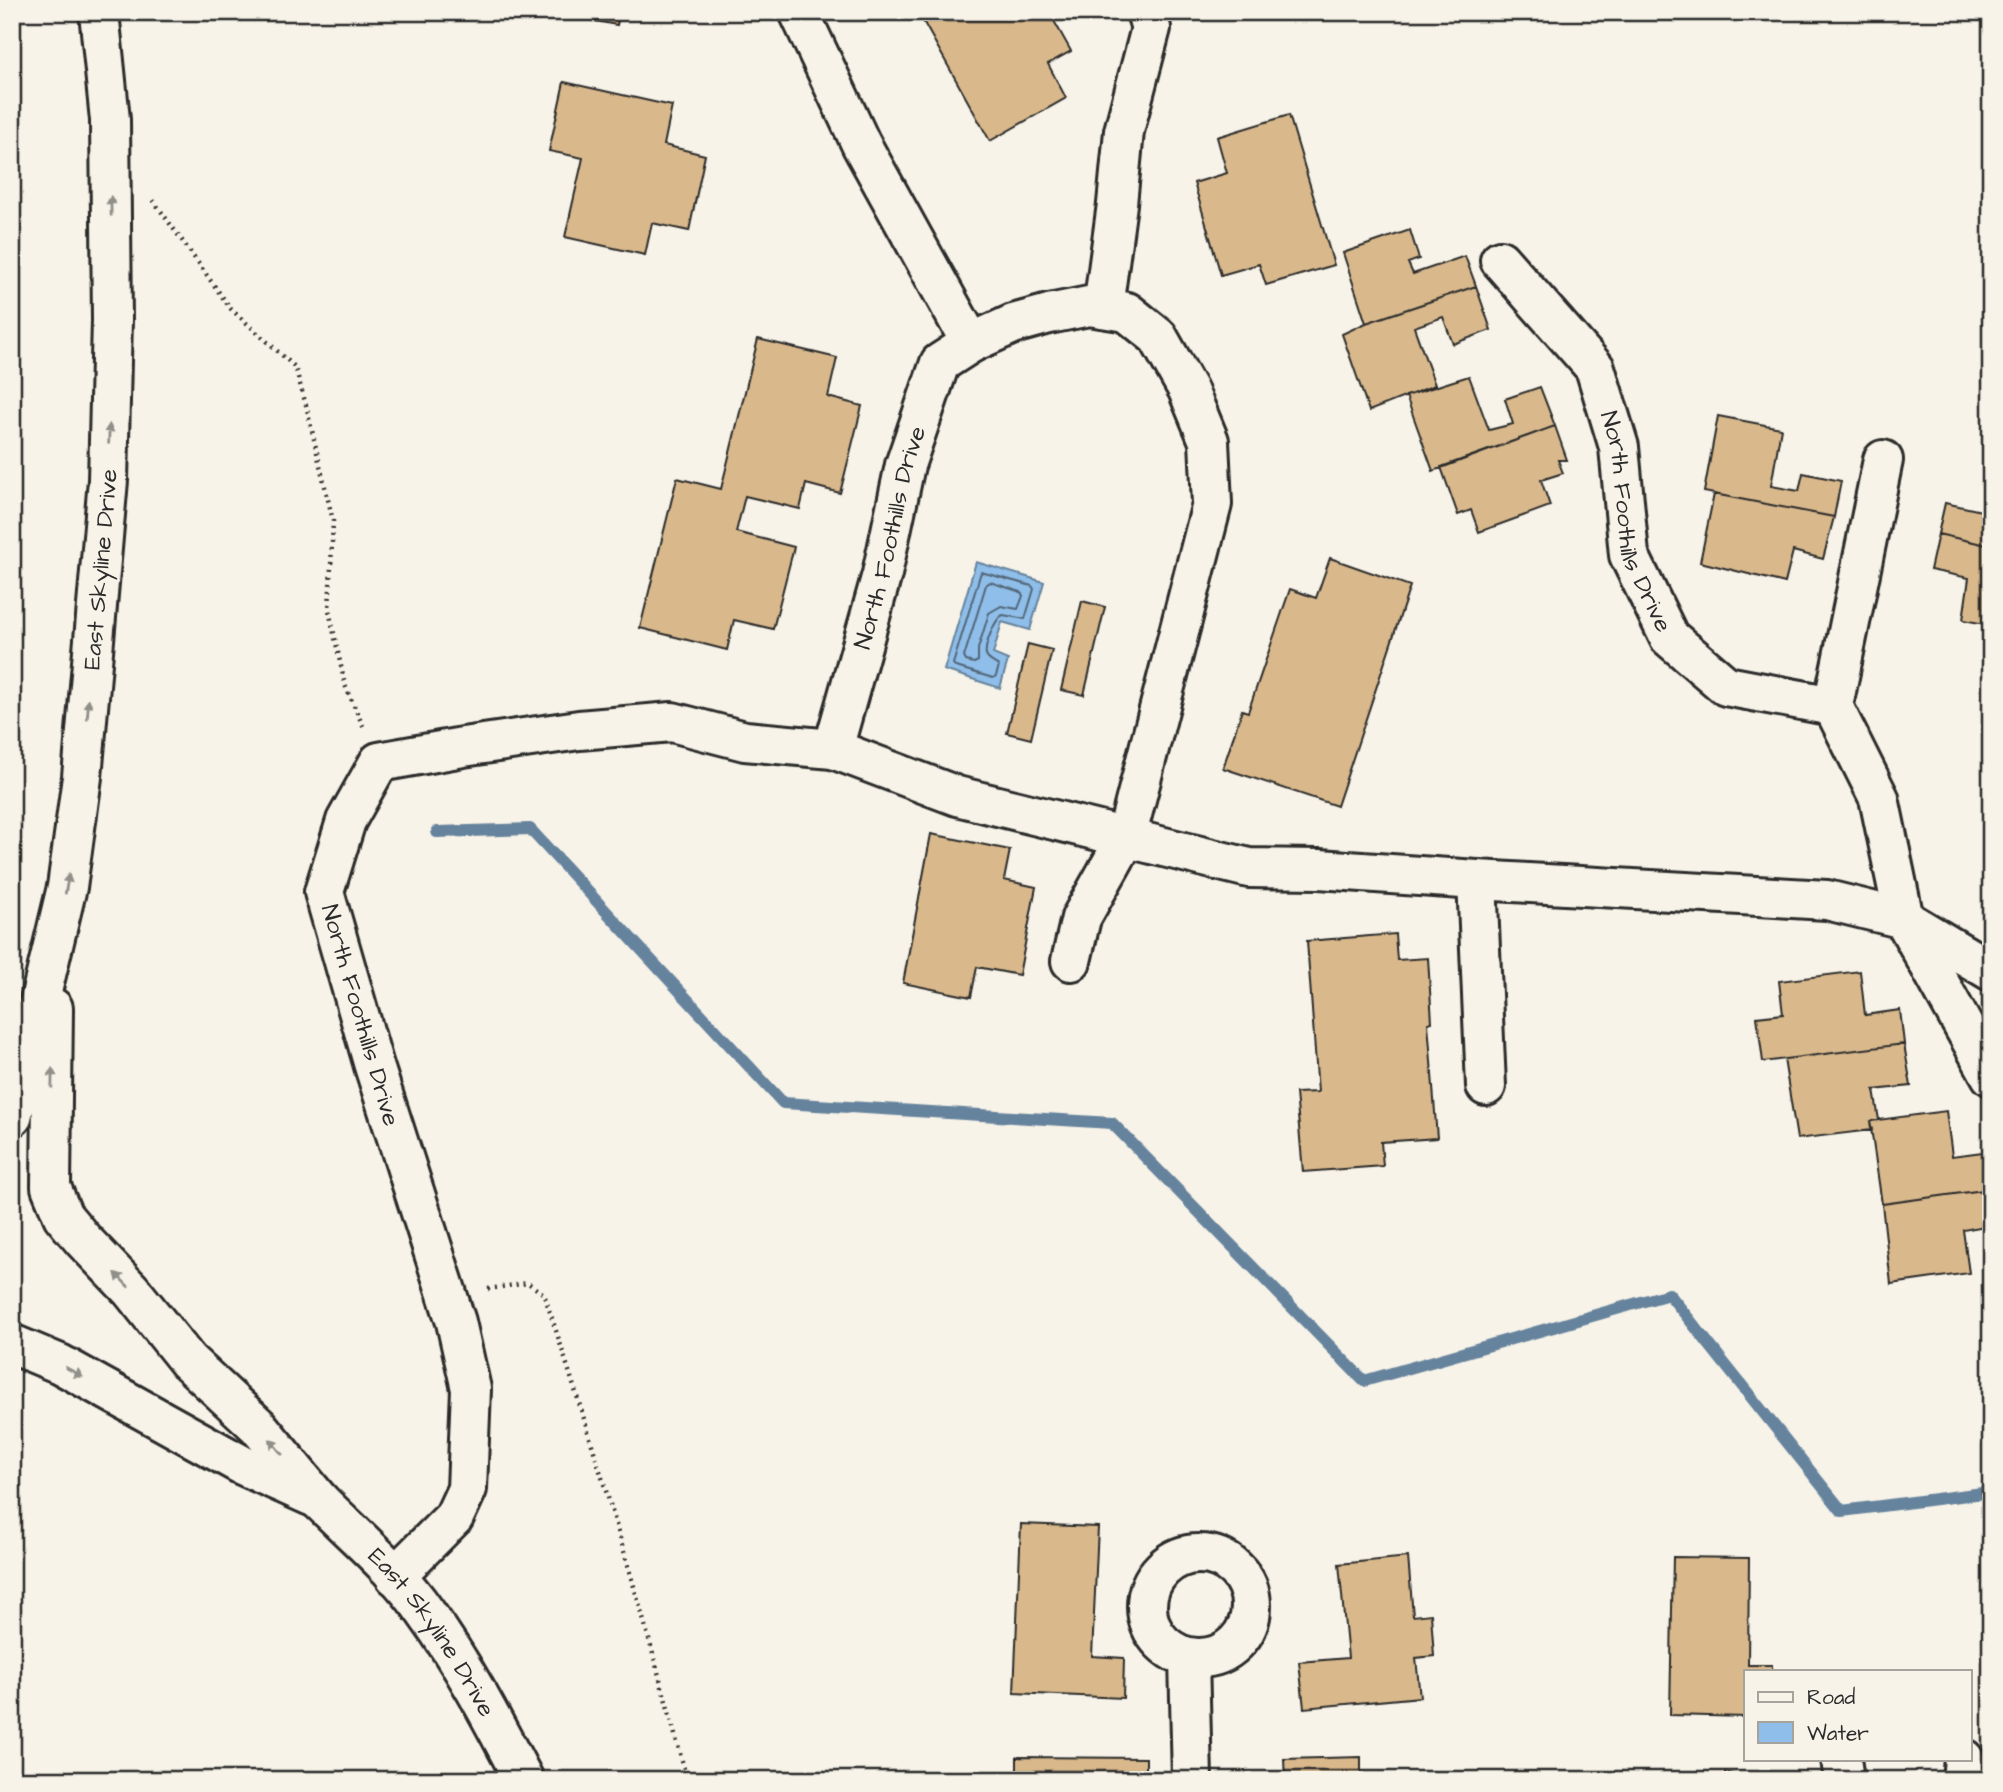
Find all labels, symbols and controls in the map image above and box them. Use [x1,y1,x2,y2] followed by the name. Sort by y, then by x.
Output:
[105,195,117,217] one-way arrow
[1591,407,1680,638] street label: North Foothills Drive
[103,422,115,444] one-way arrow
[846,422,935,653] street label: North Foothills Drive
[75,469,126,671] street label: East Skyline Drive
[83,698,94,720] one-way arrow
[61,873,72,895] one-way arrow
[312,901,408,1130] street label: North Foothills Drive
[47,1067,58,1089] one-way arrow
[113,1272,130,1289] one-way arrow
[65,1366,84,1378] one-way arrow
[268,1438,283,1456] one-way arrow
[360,1540,503,1723] street label: East Skyline Drive
[1744,1670,1972,1760] legend
[1807,1683,1855,1712] text: Road
[1807,1719,1869,1748] text: Water

